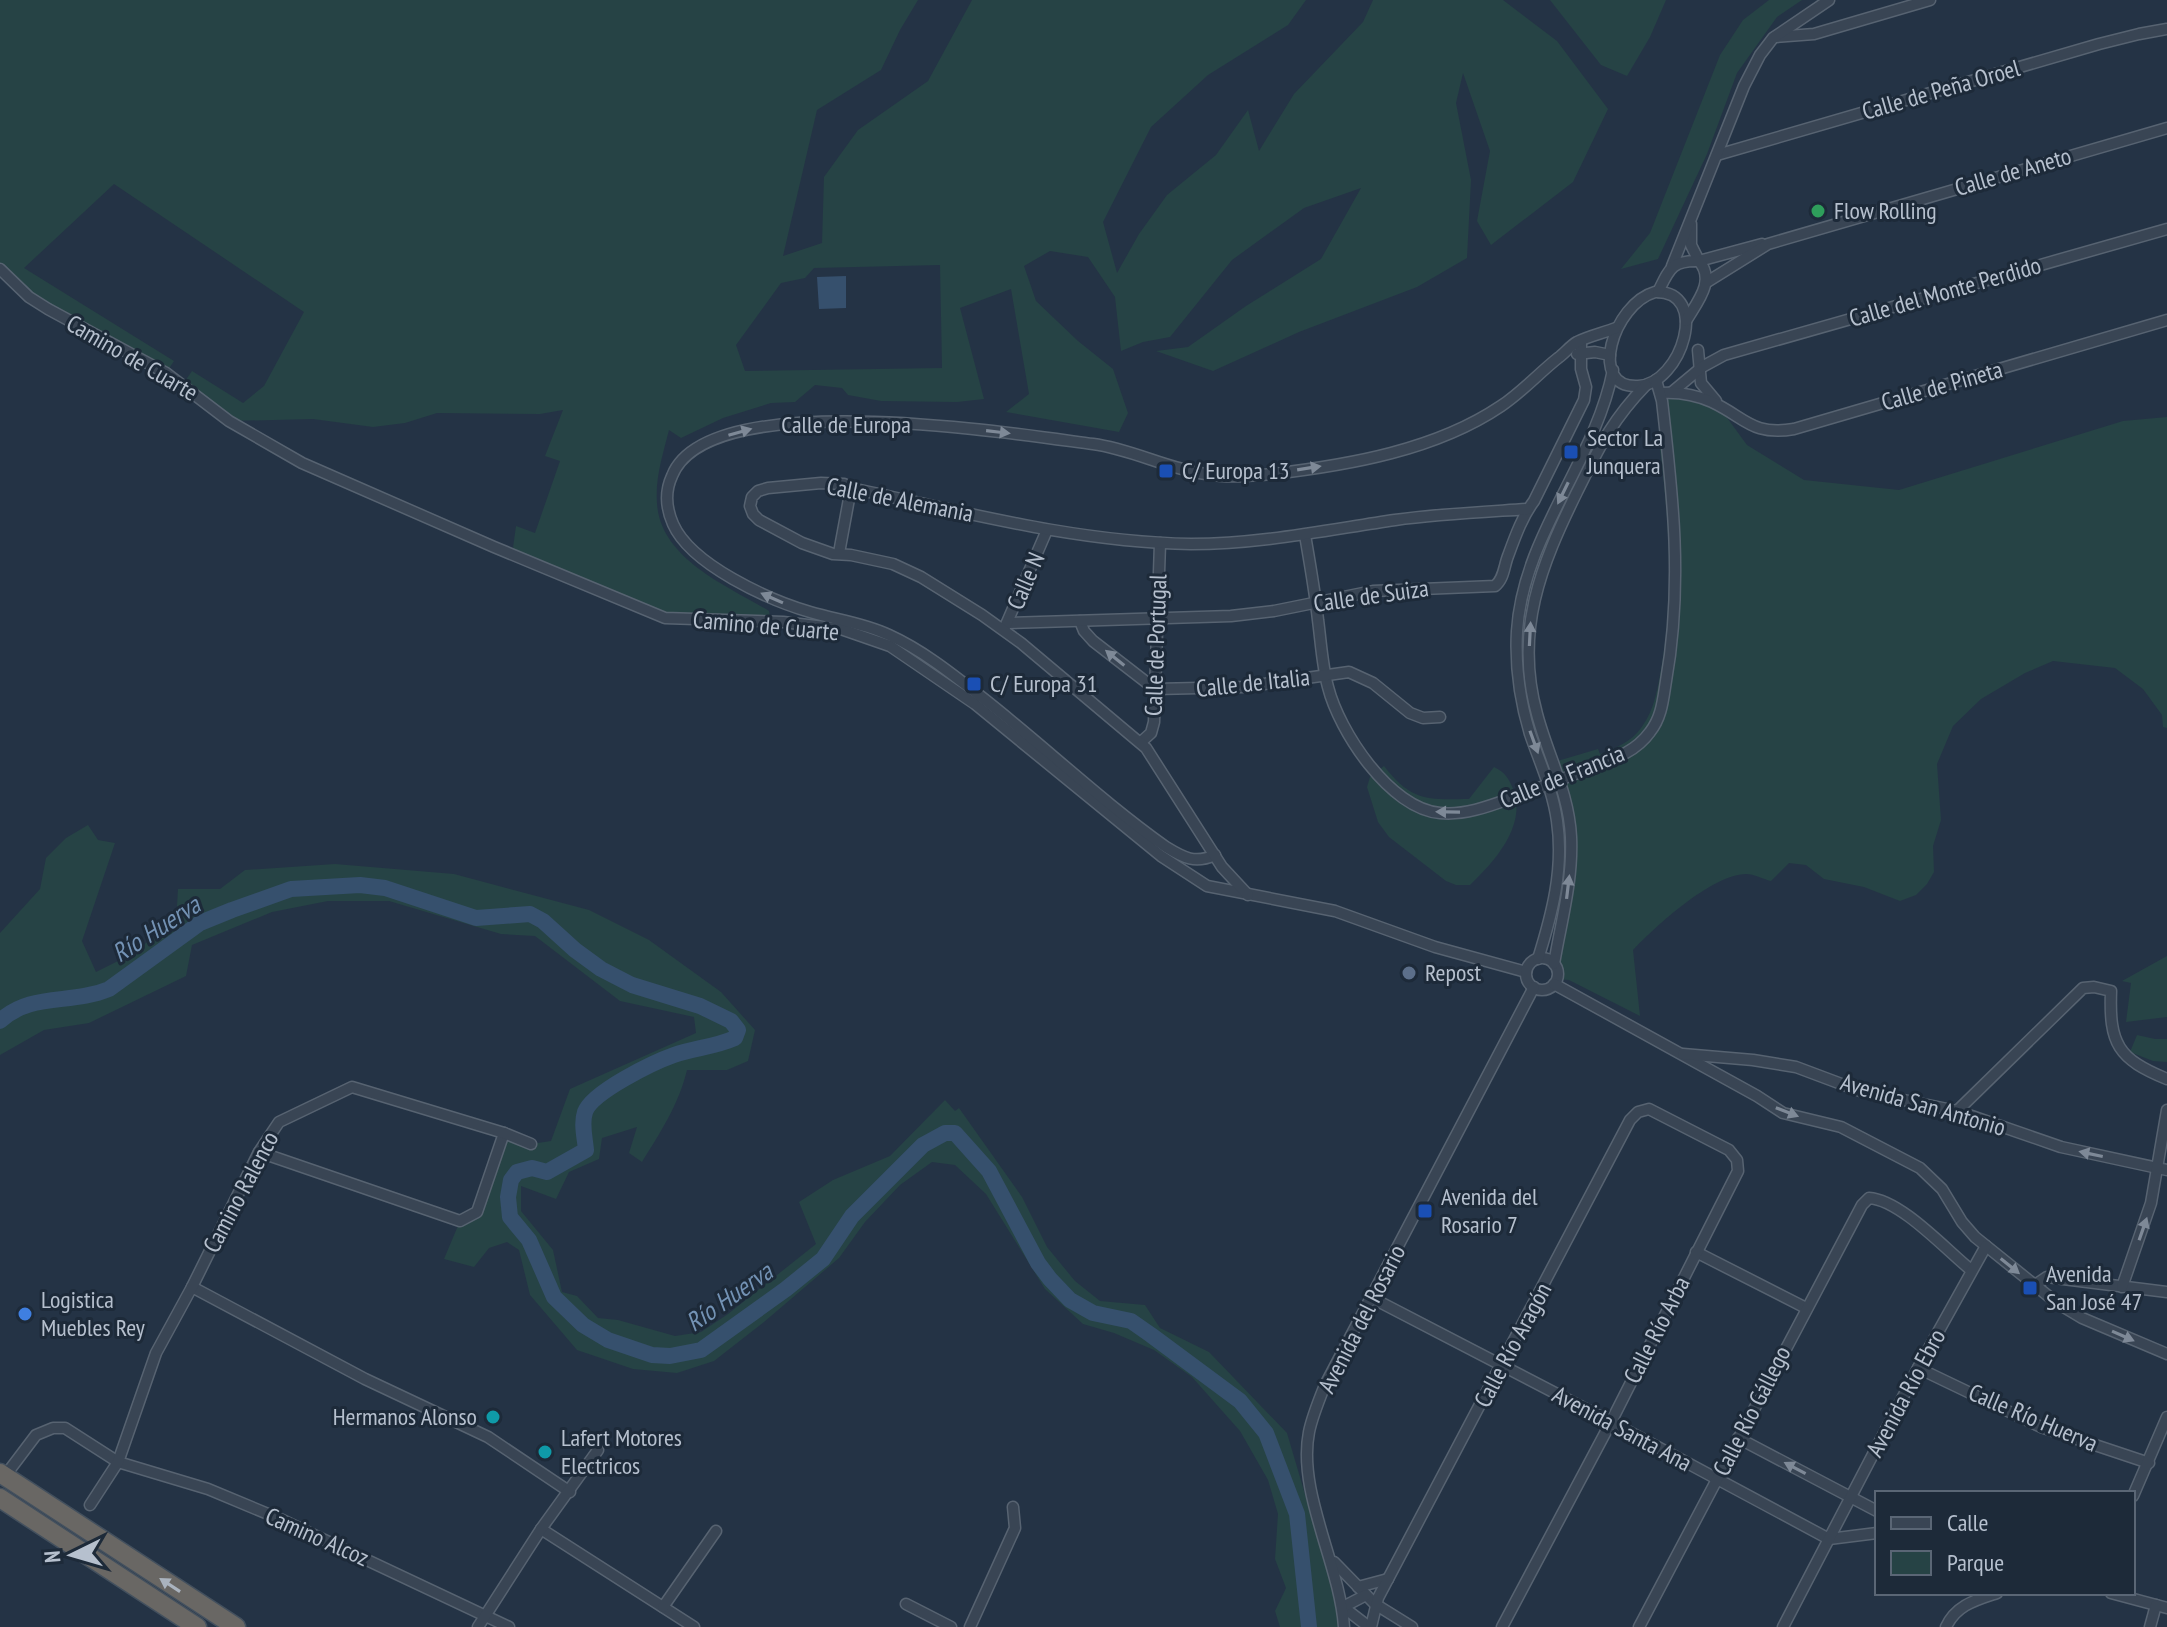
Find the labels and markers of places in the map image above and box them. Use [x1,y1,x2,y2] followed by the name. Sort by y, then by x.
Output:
[1834,195,1937,226] place label: Flow Rolling
[1809,202,1827,220] marker: Flow Rolling
[1586,422,1663,481] place label: Sector La Junquera
[1562,443,1580,461] marker: Sector La Junquera
[1182,455,1290,486] place label: C/ Europa 13
[1157,462,1175,480] marker: C/ Europa 13
[990,668,1098,699] place label: C/ Europa 31
[965,675,983,693] marker: C/ Europa 31
[1425,957,1481,988] place label: Repost
[1400,964,1418,982] marker: Repost
[1441,1181,1538,1240] place label: Avenida del Rosario 7
[1416,1202,1434,1220] marker: Avenida del Rosario 7
[2046,1258,2142,1317] place label: Avenida San José 47
[2021,1279,2039,1297] marker: Avenida San José 47
[41,1284,145,1343] place label: Logistica Muebles Rey
[16,1305,34,1323] marker: Logistica Muebles Rey
[333,1401,477,1432] place label: Hermanos Alonso
[484,1408,502,1426] marker: Hermanos Alonso
[561,1422,682,1481] place label: Lafert Motores Electricos
[536,1443,554,1461] marker: Lafert Motores Electricos

